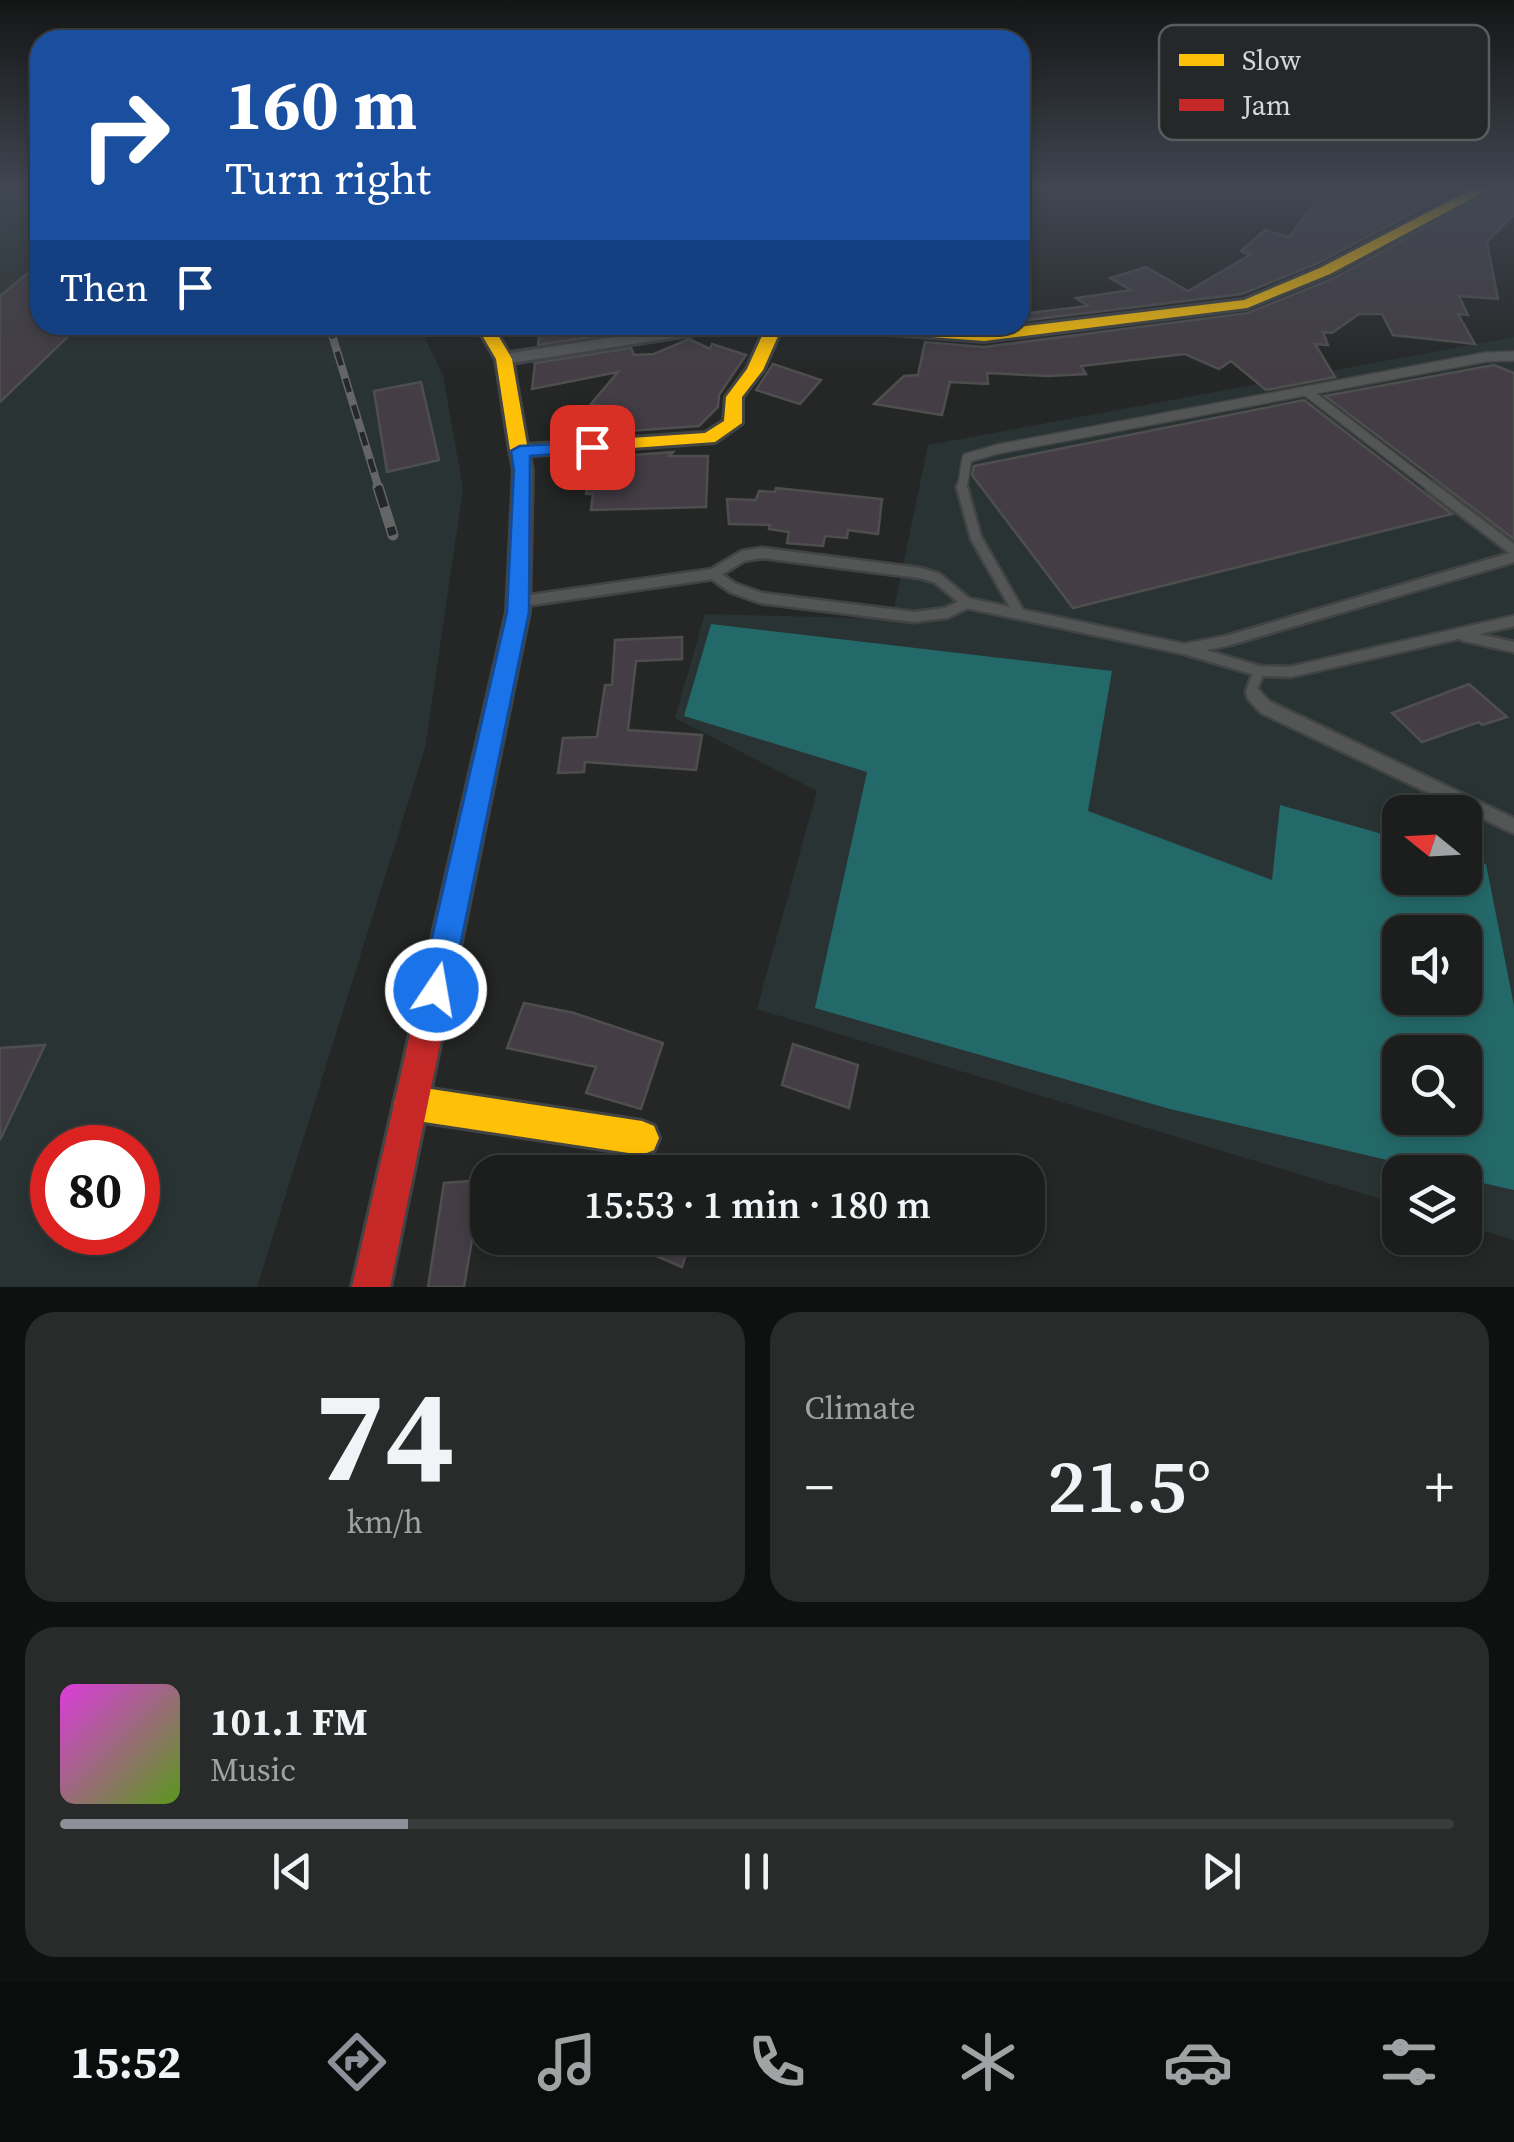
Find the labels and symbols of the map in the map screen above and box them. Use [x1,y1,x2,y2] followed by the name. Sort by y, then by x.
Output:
[1159,25,1489,140] legend
[1242,41,1302,79] text: Slow
[1241,86,1291,124] text: Jam
[550,405,635,490] pin
[1382,795,1482,895] north arrow
[384,938,488,1042] position arrow
[30,1125,160,1255] speed limit sign: 80

